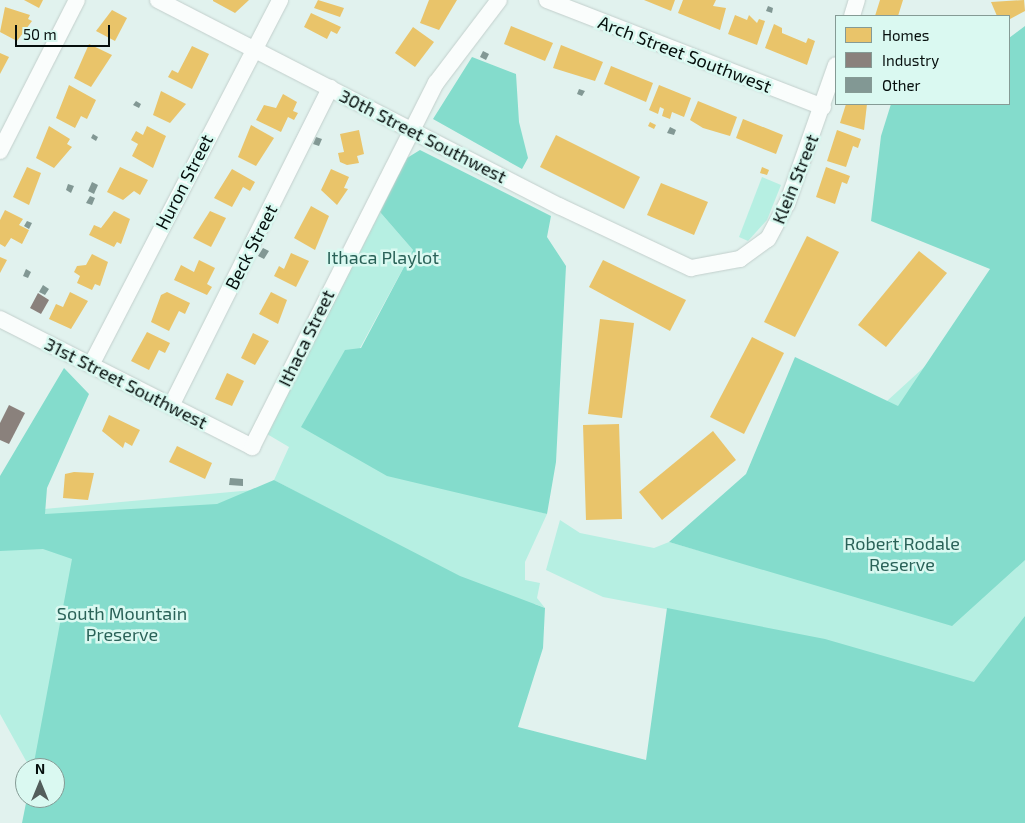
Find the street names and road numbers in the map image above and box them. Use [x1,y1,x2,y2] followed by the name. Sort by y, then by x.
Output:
[595,11,775,97] street label: Arch Street Southwest
[336,84,510,188] street label: 30th Street Southwest
[151,131,217,233] street label: Huron Street
[767,131,823,227] street label: Klein Street
[220,201,282,293] street label: Beck Street
[273,286,339,390] street label: Ithaca Street
[41,333,211,433] street label: 31st Street Southwest

